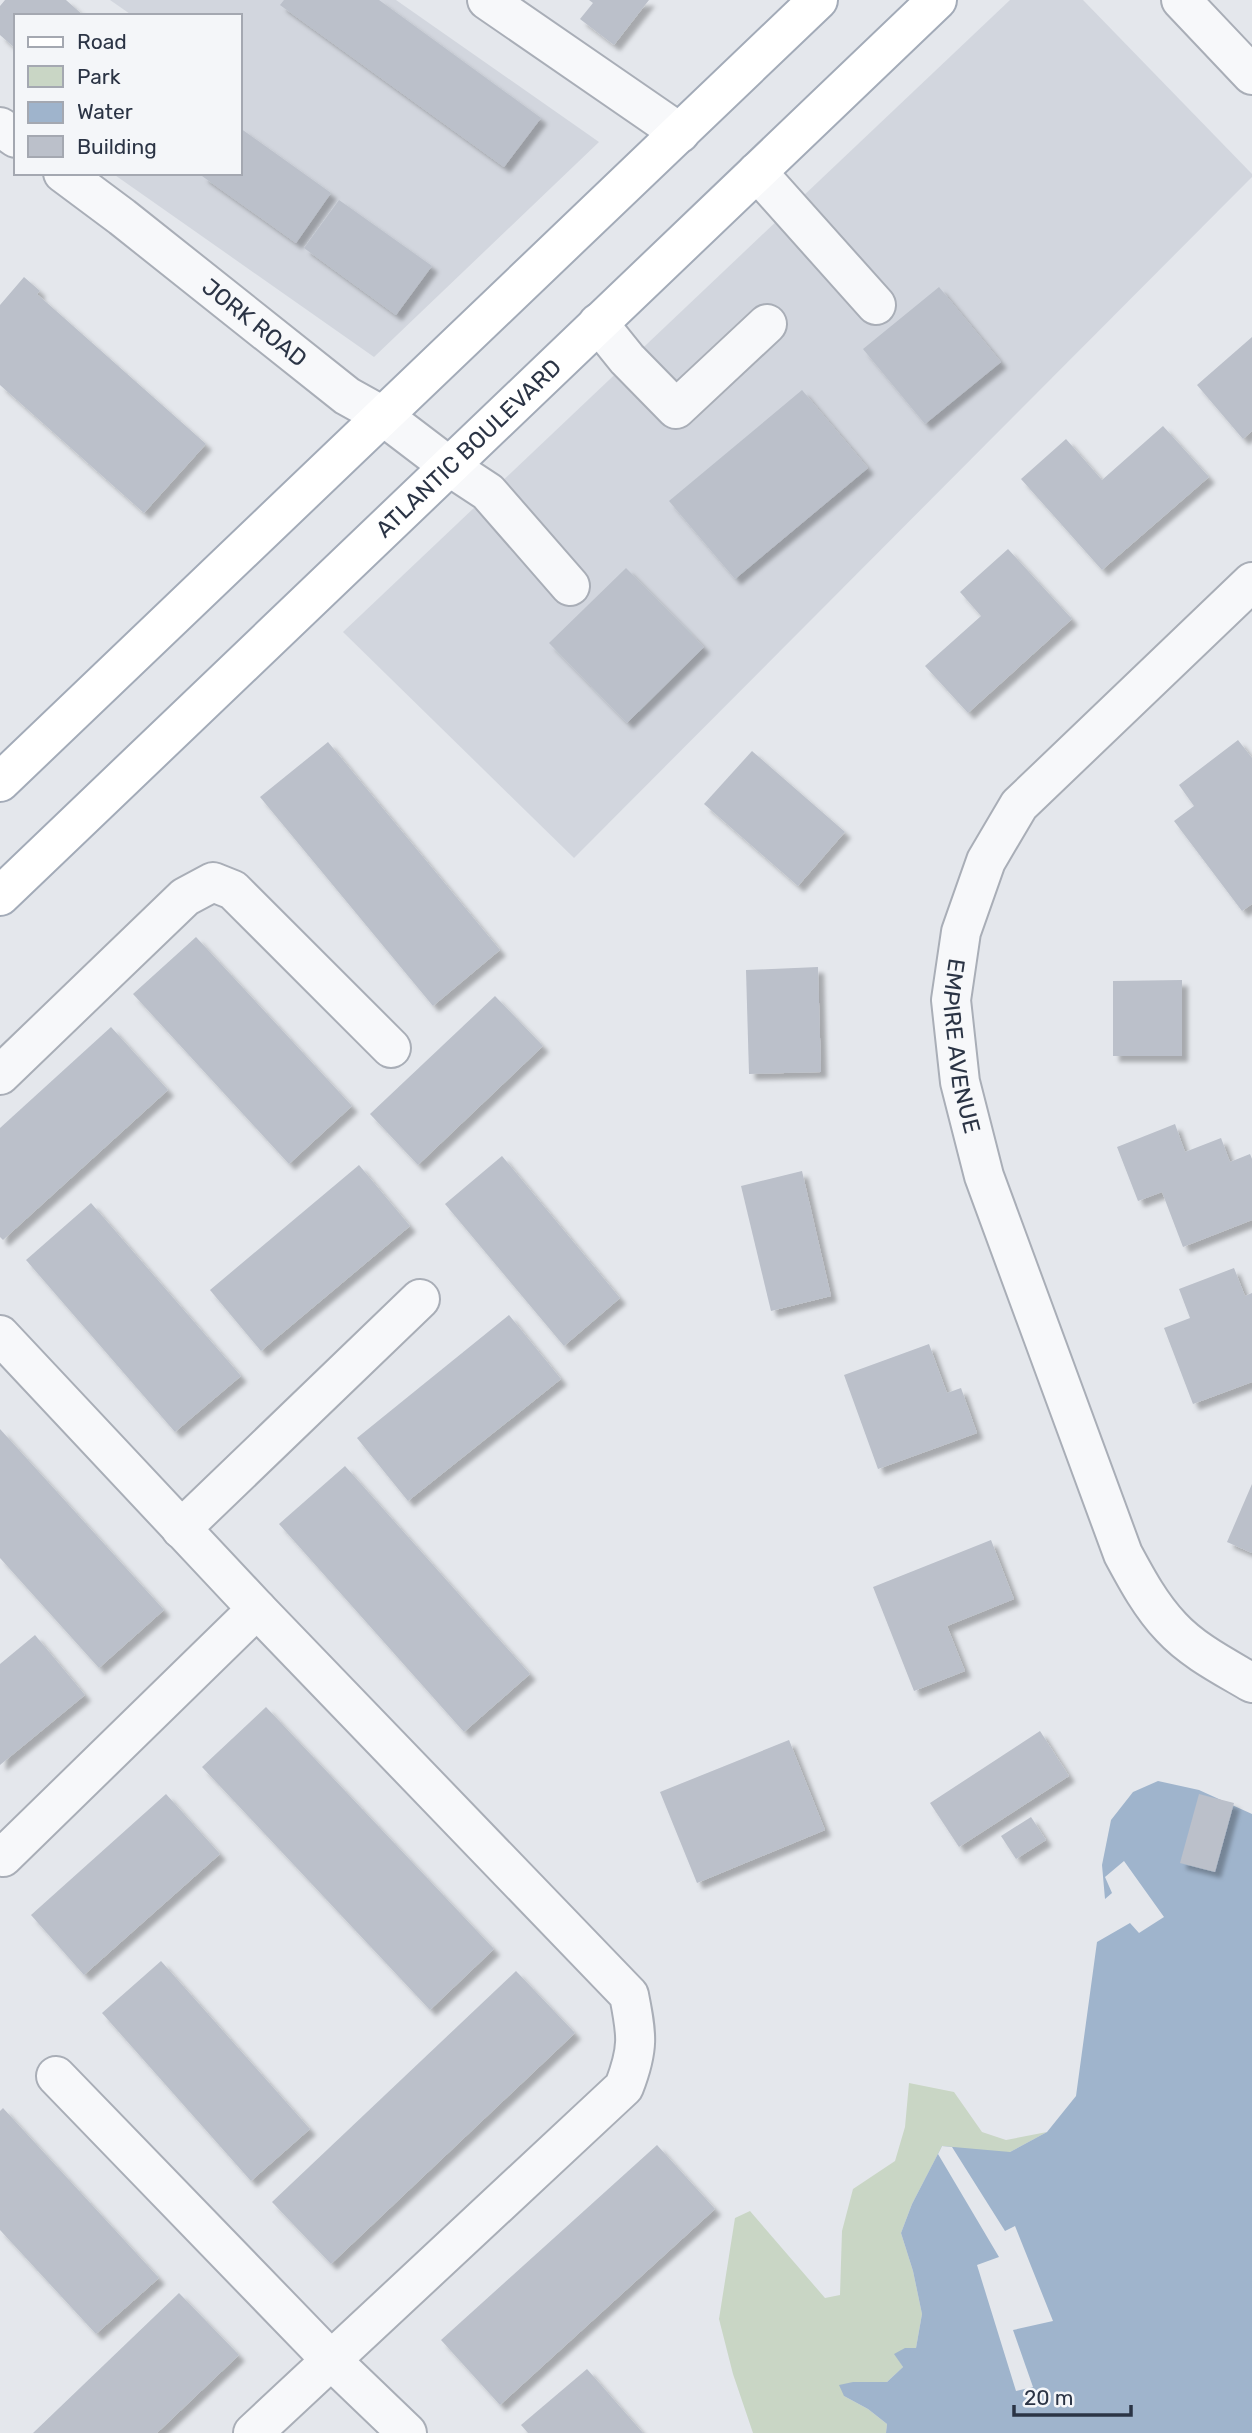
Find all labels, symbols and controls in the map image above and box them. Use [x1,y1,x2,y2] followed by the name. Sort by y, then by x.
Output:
[14,14,242,175] legend
[77,29,127,54] text: Road
[77,64,121,89] text: Park
[77,99,133,124] text: Water
[77,134,157,159] text: Building
[197,272,313,373] street label: JORK ROAD
[370,353,567,543] street label: ATLANTIC BOULEVARD
[936,957,987,1136] street label: EMPIRE AVENUE
[1014,2374,1131,2418] scale bar
[1024,2385,1073,2410] text: 20 m

